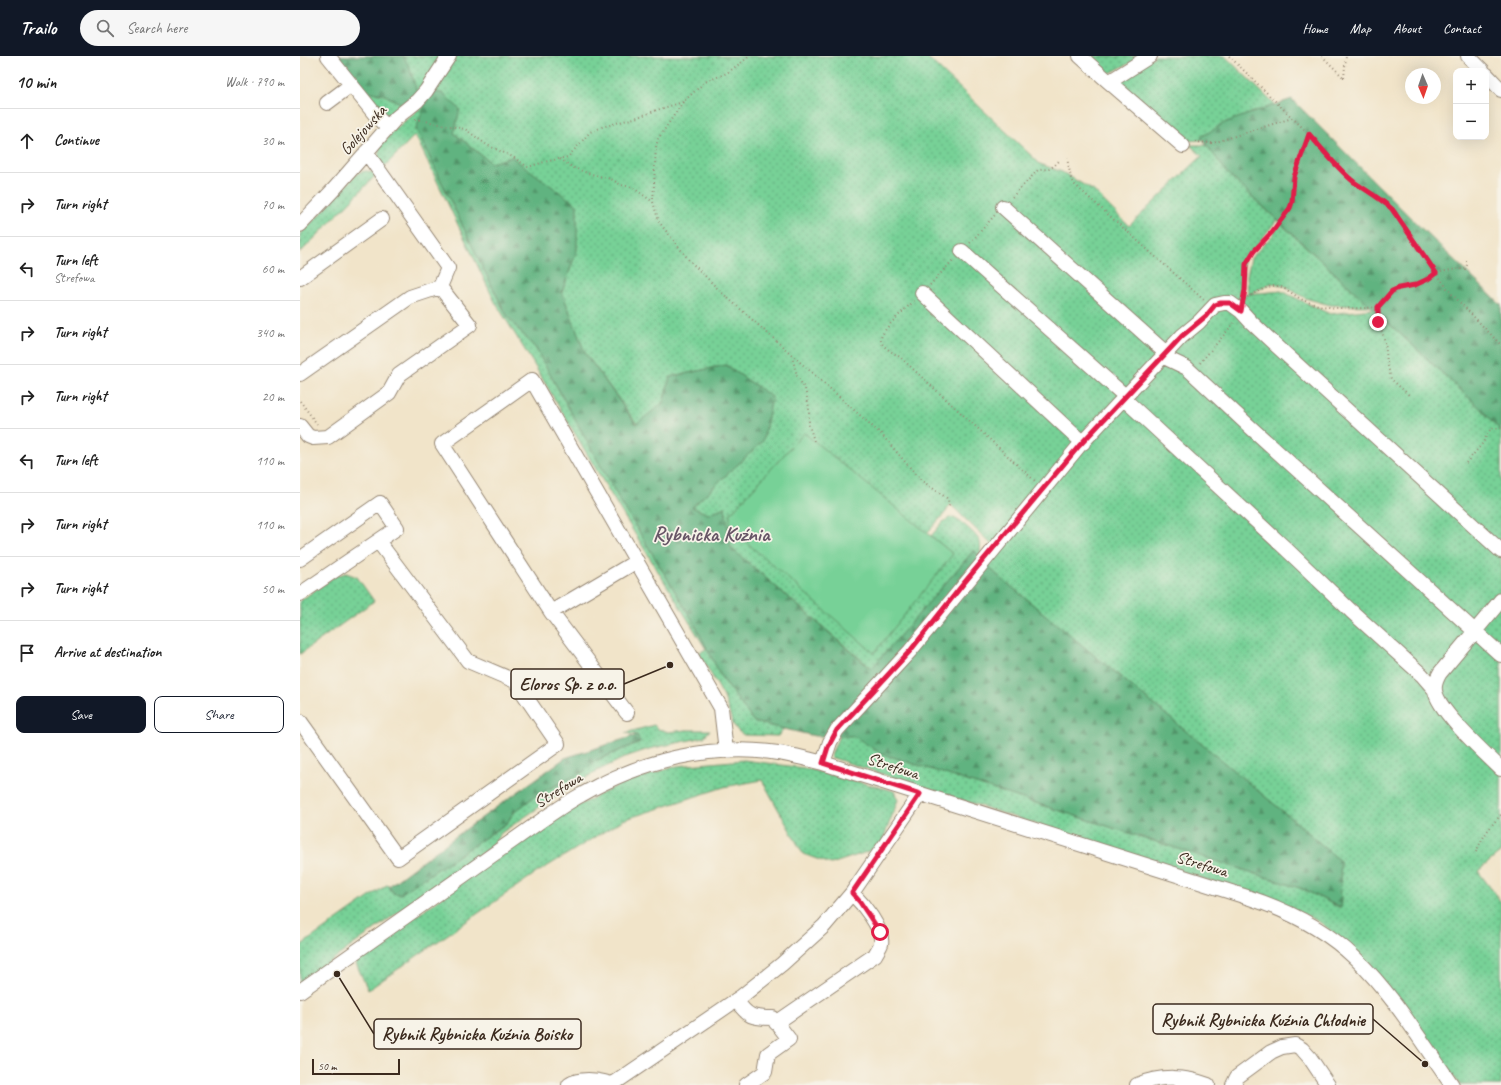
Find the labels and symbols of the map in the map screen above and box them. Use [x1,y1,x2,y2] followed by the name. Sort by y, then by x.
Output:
[1405,68,1441,104] north arrow
[335,99,392,159] street label: Golejowska
[1369,313,1387,331] route end
[652,521,771,547] district label: Rybnicka Kuźnia
[511,669,624,699] callout: Eloros Sp. z o.o.
[520,673,617,695] text: Eloros Sp. z o.o.
[865,748,923,785] street label: Strefowa
[530,766,588,813] street label: Strefowa
[1174,846,1232,882] street label: Strefowa
[871,923,889,941] route start
[1153,1004,1373,1034] callout: Rybnik Rybnicka Kuźnia Chłodnie
[1161,1009,1367,1031] text: Rybnik Rybnicka Kuźnia Chłodnie
[374,1019,581,1049] callout: Rybnik Rybnicka Kuźnia Boisko
[382,1023,574,1045] text: Rybnik Rybnicka Kuźnia Boisko
[312,1057,400,1076] scale bar

